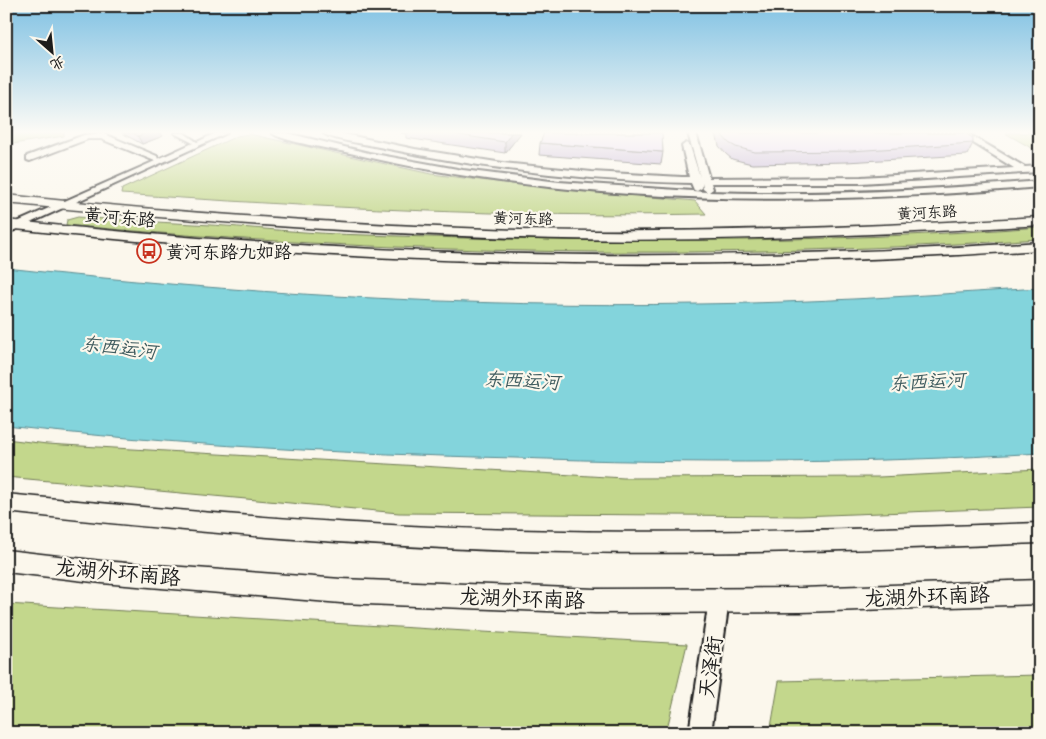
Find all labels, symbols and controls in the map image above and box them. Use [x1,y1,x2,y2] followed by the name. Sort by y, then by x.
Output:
[28,28,78,78] north arrow
[48,52,68,75] text: 北
[897,201,957,223] street label: 黄河东路
[83,202,157,232] street label: 黄河东路
[493,208,553,228] street label: 黄河东路
[136,238,162,264] bus stop icon: 黄河东路九如路
[166,240,292,263] place label: 黄河东路九如路
[80,330,161,364] water label: 东西运河
[483,366,564,394] water label: 东西运河
[888,367,969,395] water label: 东西运河
[54,553,182,591] street label: 龙湖外环南路
[864,580,990,612] street label: 龙湖外环南路
[459,582,585,614] street label: 龙湖外环南路
[692,634,728,700] street label: 天泽街

